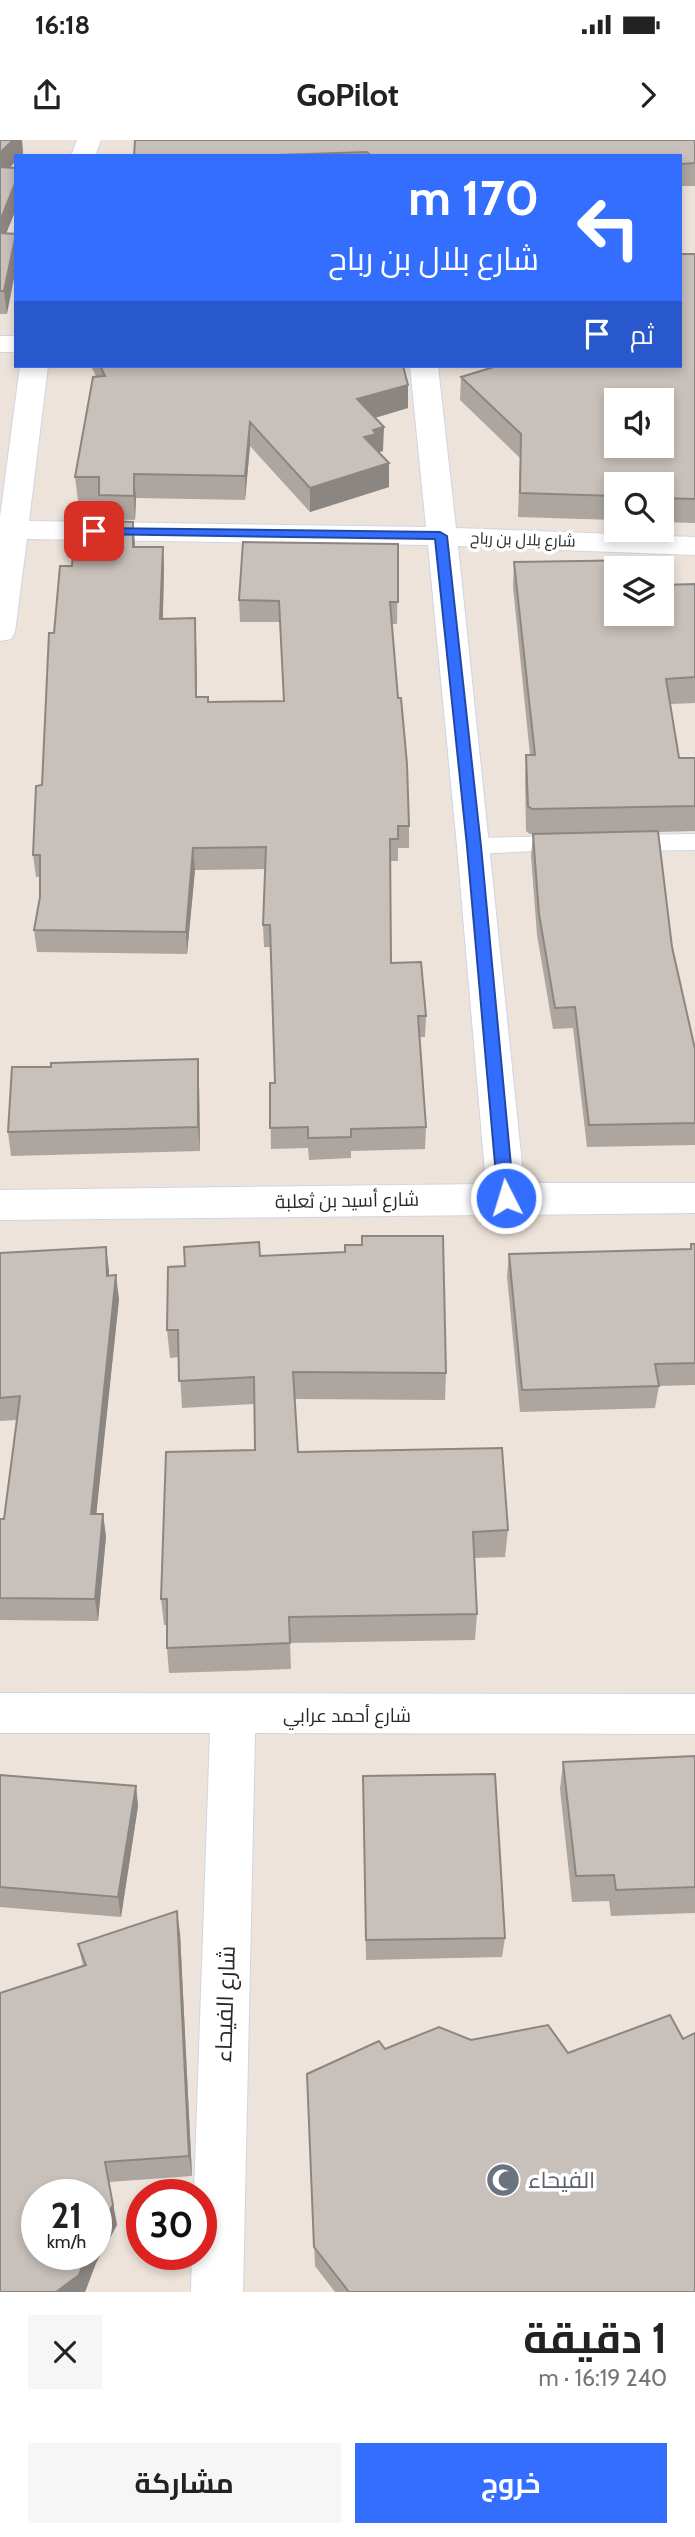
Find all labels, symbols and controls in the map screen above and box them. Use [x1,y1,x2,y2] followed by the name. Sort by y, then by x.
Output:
[35,9,90,41] text: 16:18
[296,75,399,114] text: GoPilot
[28,76,66,114] icon: share
[629,76,667,114] icon: forward
[408,168,539,227] text: 170 m
[563,182,654,273] icon: left
[328,239,539,278] text: شارع بلال بن رباح
[578,315,616,353] icon: arrive
[630,319,654,351] text: ثم
[604,388,674,626] map controls
[604,388,674,458] button: sound
[604,472,674,542] button: search
[64,501,124,561] pin
[75,512,113,550] icon: arrive
[470,528,576,553] street label: شارع بلال بن رباح
[604,556,674,626] button: layers
[469,1161,543,1235] position arrow
[275,1188,419,1215] street label: شارع أسيد بن ثعلبة
[283,1704,411,1730] street label: شارع أحمد عرابي
[209,1945,243,2063] street label: شارع الفيحاء
[484,2161,522,2199] mosque icon: الفيحاء
[528,2166,595,2194] place label: الفيحاء
[126,2179,217,2270] speed limit sign: 30
[51,2194,82,2237] text: 21
[47,2231,86,2253] text: km/h
[523,2312,667,2364] text: 1 دقيقة
[28,2315,102,2389] button: close
[539,2364,667,2392] text: 240 m · 16:19
[28,2443,341,2523] button: مشاركة
[355,2443,667,2523] button: خروج

